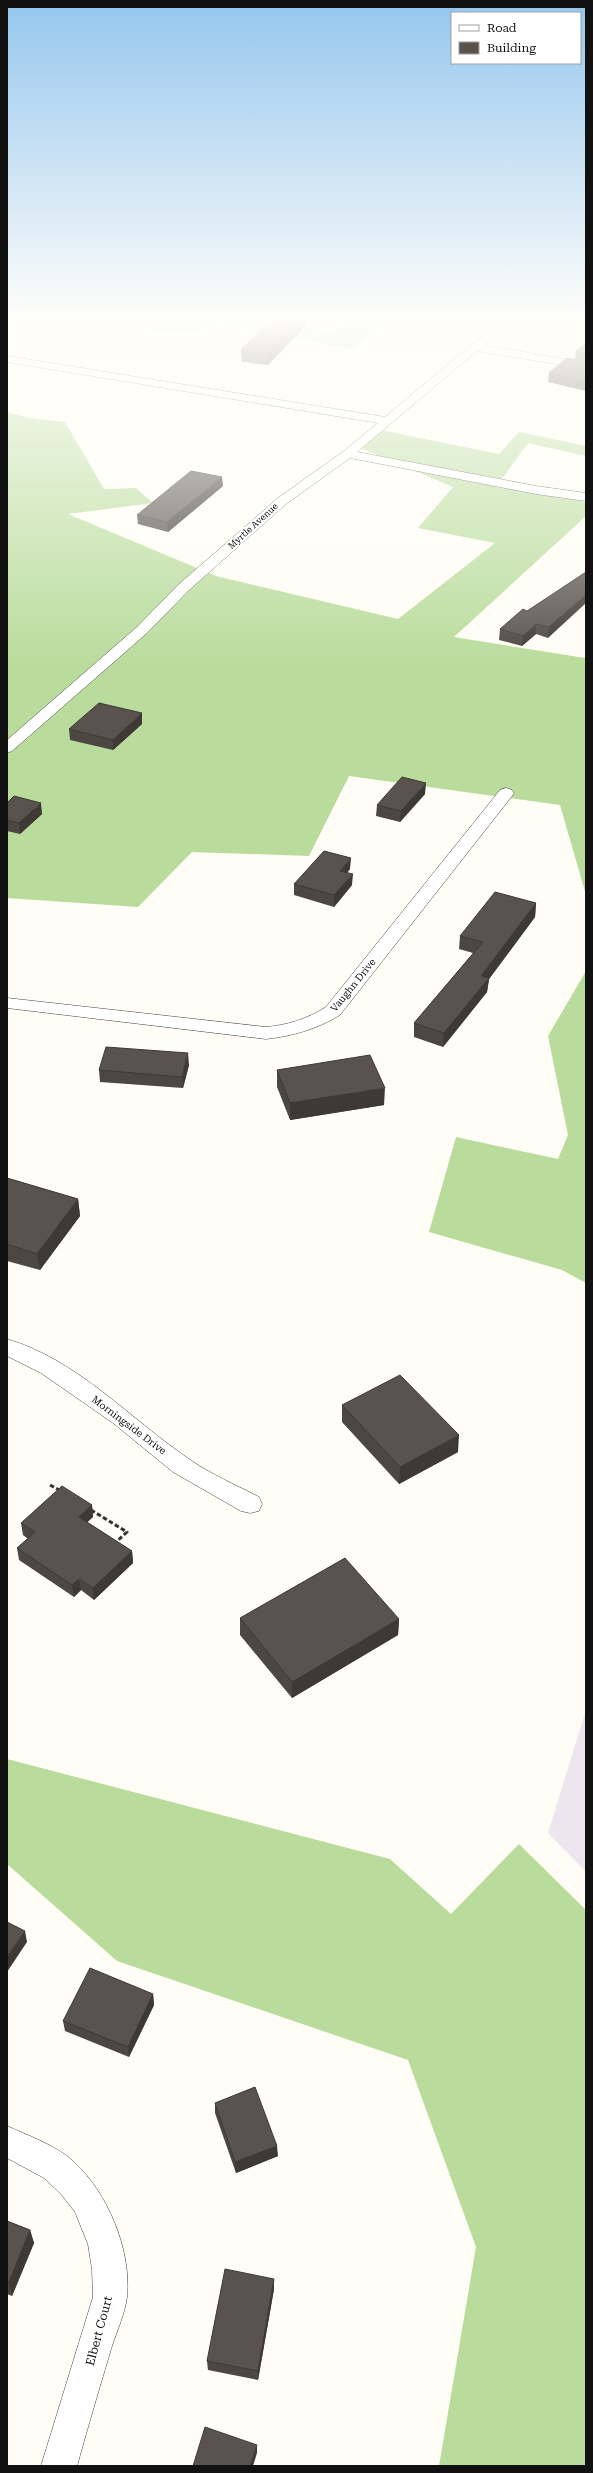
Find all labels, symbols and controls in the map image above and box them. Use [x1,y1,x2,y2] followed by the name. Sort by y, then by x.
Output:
[451,12,581,64] legend
[487,21,517,35] text: Road
[487,41,536,55] text: Building
[226,501,280,551] street label: Myrtle Avenue
[328,956,378,1014] street label: Vaughn Drive
[90,1394,169,1457] street label: Morningside Drive
[83,2294,115,2367] street label: Elbert Court

